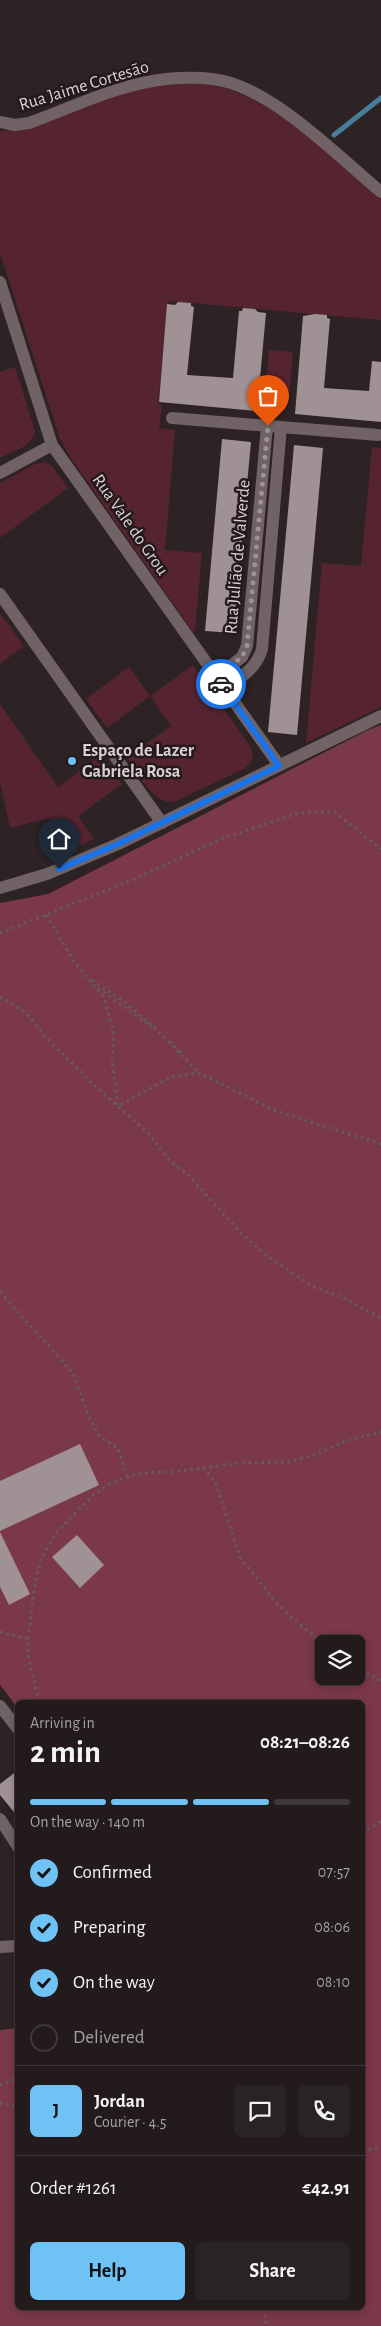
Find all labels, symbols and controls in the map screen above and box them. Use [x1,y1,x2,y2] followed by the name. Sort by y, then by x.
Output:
[17,58,151,114] street label: Rua Jaime Cortesão
[247,375,289,426] pin
[254,382,282,410] icon: bag
[89,471,171,579] street label: Rua Vale do Grou
[222,479,254,635] street label: Rua Julião de Valverde
[196,659,246,709] courier
[207,670,235,698] icon: car
[82,742,195,781] place label: Espaço de Lazer Gabriela Rosa
[66,755,78,767] marker: Espaço de Lazer Gabriela Rosa
[38,818,80,869] pin
[45,825,73,853] icon: home
[315,1635,365,1685] map controls
[315,1635,365,1685] button: layers
[30,1715,95,1731] text: Arriving in
[260,1733,350,1752] text: 08:21–08:26
[30,1736,101,1768] text: 2 min
[30,1814,145,1830] text: On the way · 140 m
[30,1859,58,1887] icon: check
[73,1863,152,1882] text: Confirmed
[318,1864,350,1880] text: 07:57
[30,1914,58,1942] icon: check
[73,1918,146,1937] text: Preparing
[314,1919,350,1935] text: 08:06
[30,1969,58,1997] icon: check
[73,1973,155,1992] text: On the way
[316,1974,350,1990] text: 08:10
[73,2028,145,2047] text: Delivered
[234,2085,286,2137] button: chat
[298,2085,350,2137] button: phone
[94,2092,145,2111] text: Jordan
[53,2101,59,2120] text: J
[94,2114,166,2130] text: Courier · 4.5
[30,2179,117,2198] text: Order #1261
[302,2179,350,2198] text: €42.91
[30,2242,185,2300] button: Help
[195,2242,350,2300] button: Share

